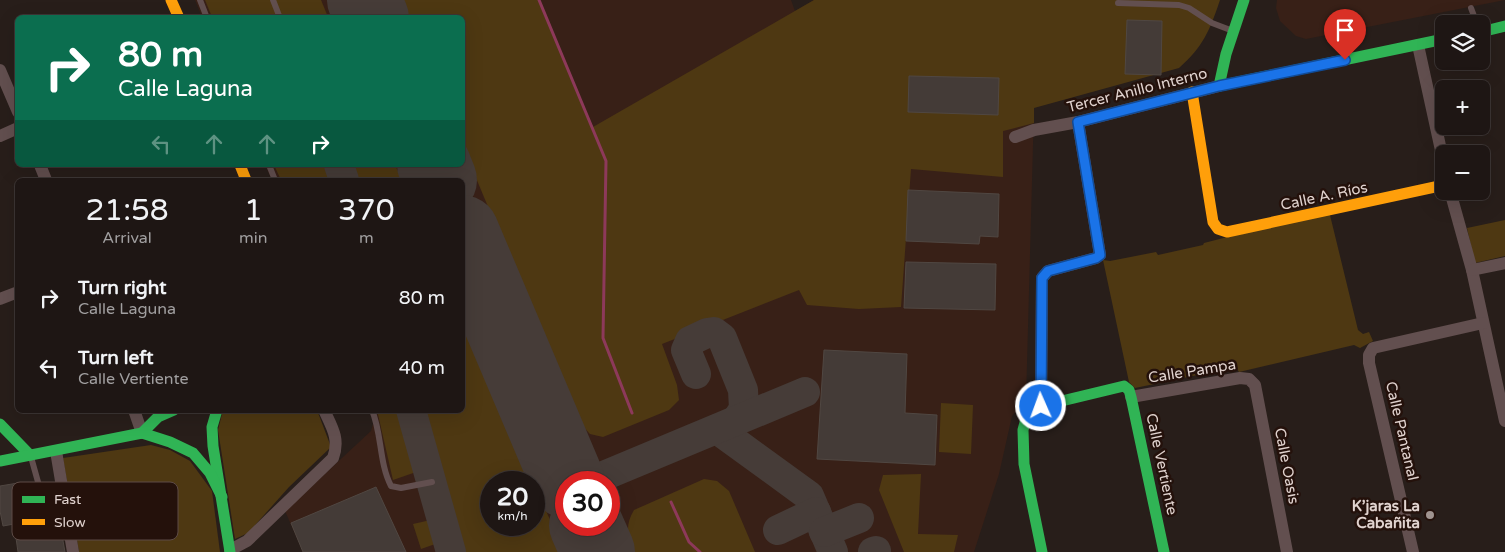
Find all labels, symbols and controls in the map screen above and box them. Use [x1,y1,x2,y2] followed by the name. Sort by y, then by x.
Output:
[1324,9,1366,60] pin
[1435,15,1490,200] map controls
[1435,15,1490,70] button: layers
[1331,16,1359,44] icon: arrive
[118,34,203,76] text: 80 m
[35,35,100,100] icon: right
[1065,64,1209,116] street label: Tercer Anillo Interno
[118,76,253,102] text: Calle Laguna
[1435,80,1490,135] button: +
[147,130,175,158] icon: left
[200,130,228,158] icon: ahead
[253,130,281,158] icon: ahead
[306,130,334,158] icon: right
[1435,145,1490,200] button: −
[1279,178,1369,214] street label: Calle A. Ríos
[85,192,169,229] text: 21:58
[244,192,263,229] text: 1
[338,192,395,229] text: 370
[102,228,152,248] text: Arrival
[239,228,268,248] text: min
[359,228,374,248] text: m
[78,277,166,299] text: Turn right
[35,284,63,312] icon: right
[399,287,445,309] text: 80 m
[78,299,176,319] text: Calle Laguna
[78,347,154,369] text: Turn left
[35,354,63,382] icon: left
[1147,355,1237,387] street label: Calle Pampa
[399,357,445,379] text: 40 m
[78,369,188,389] text: Calle Vertiente
[1014,379,1066,431] position arrow
[1382,380,1422,482] street label: Calle Pantanal
[1142,411,1182,517] street label: Calle Vertiente
[1271,426,1303,506] street label: Calle Oasis
[555,471,620,536] speed limit sign: 30
[12,482,178,540] legend
[497,482,528,512] text: 20
[54,491,82,508] text: Fast
[1352,497,1420,532] place label: K’jaras La Cabañita
[497,509,528,523] text: km/h
[1424,509,1436,521] marker: K’jaras La Cabañita
[54,514,86,531] text: Slow

